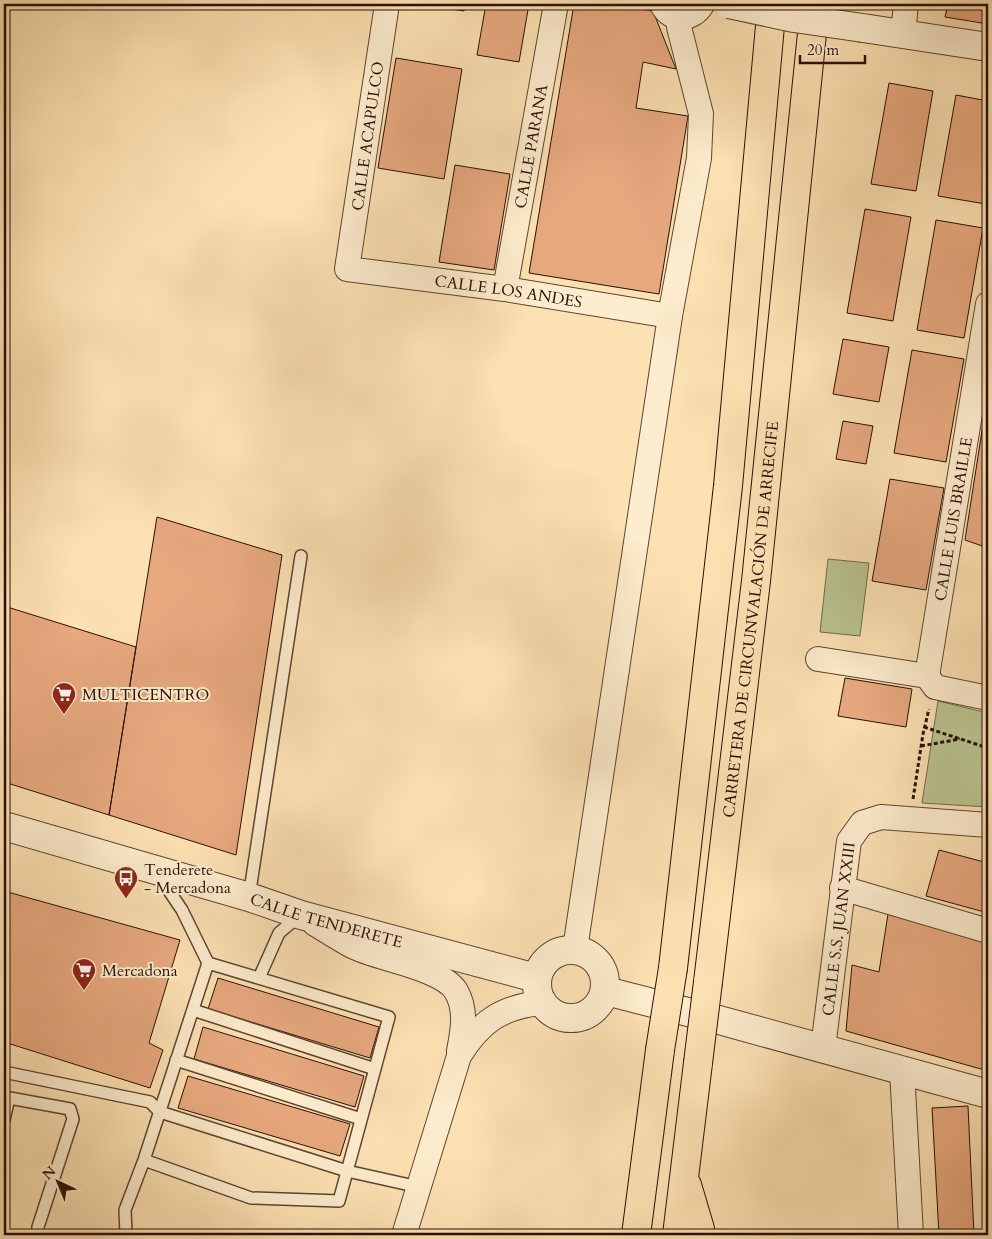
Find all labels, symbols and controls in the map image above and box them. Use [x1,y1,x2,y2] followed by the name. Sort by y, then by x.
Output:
[800,32,864,64] scale bar
[807,40,839,60] text: 20 m
[347,60,389,212] street label: CALLE ACAPULCO
[510,82,554,210] street label: CALLE PARANA
[433,270,584,313] street label: CALLE LOS ANDES
[718,420,784,819] street label: CARRETERA DE CIRCUNVALACIÓN DE ARRECIFE
[929,436,978,603] street label: CALLE LUIS BRAILLE
[51,681,77,715] supermarket icon: MULTICENTRO
[82,684,209,706] place label: MULTICENTRO
[817,841,861,1017] street label: CALLE S.S. JUAN XXIII
[144,859,231,899] place label: Tenderete - Mercadona
[113,865,139,899] bus stop icon: Tenderete - Mercadona
[247,888,405,954] street label: CALLE TENDERETE
[71,957,97,991] supermarket icon: Mercadona
[102,960,178,982] place label: Mercadona
[32,1156,82,1206] north arrow
[38,1162,60,1184] text: N

